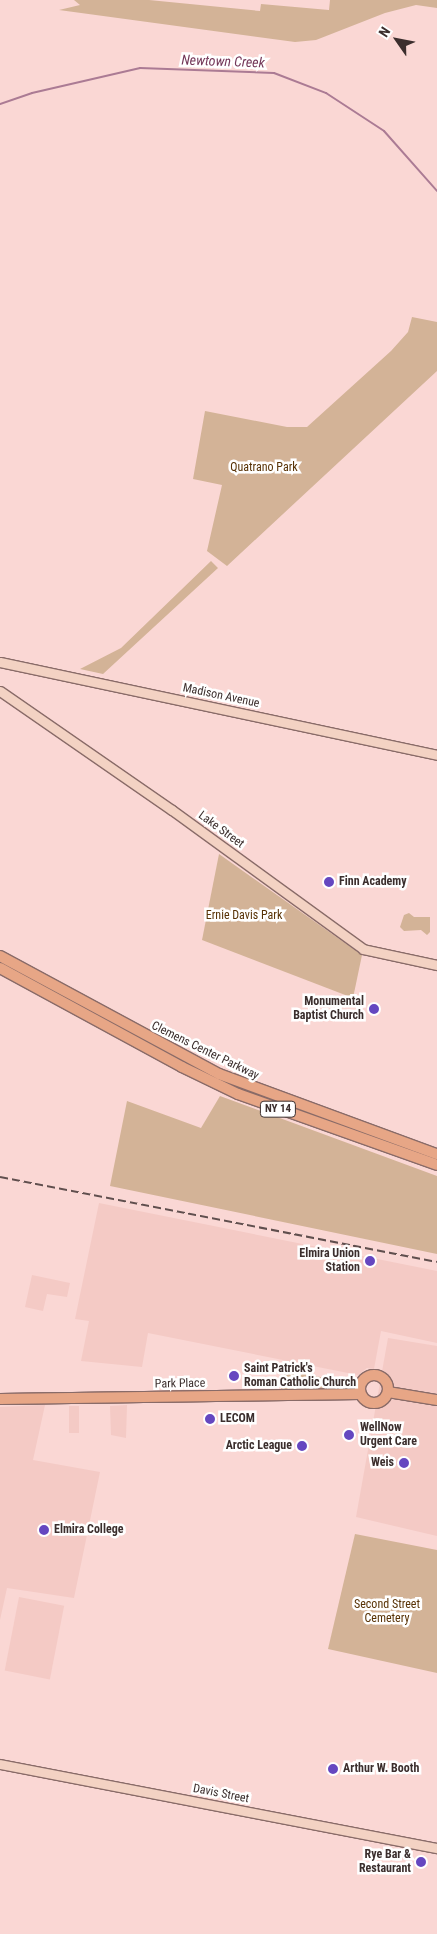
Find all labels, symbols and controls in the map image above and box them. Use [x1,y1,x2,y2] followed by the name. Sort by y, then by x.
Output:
[372,15,422,65] north arrow
[375,24,393,40] text: N
[181,51,265,71] water label: Newtown Creek
[230,461,298,475] park label: Quatrano Park
[181,681,261,711] street label: Madison Avenue
[195,809,247,851] street label: Lake Street
[339,875,407,889] place label: Finn Academy
[323,876,335,888] marker: Finn Academy
[206,909,282,923] park label: Ernie Davis Park
[293,995,364,1023] place label: Monumental Baptist Church
[368,1003,380,1015] marker: Monumental Baptist Church
[149,1019,261,1083] street label: Clemens Center Parkway
[259,1100,297,1118] road number: NY 14
[299,1247,360,1275] place label: Elmira Union Station
[364,1255,376,1267] marker: Elmira Union Station
[244,1362,356,1390] place label: Saint Patrick's Roman Catholic Church
[228,1370,240,1382] marker: Saint Patrick's Roman Catholic Church
[155,1376,205,1392] street label: Park Place
[220,1412,255,1426] place label: LECOM
[204,1413,216,1425] marker: LECOM
[360,1421,417,1449] place label: WellNow Urgent Care
[342,1428,356,1442] marker: WellNow Urgent Care
[226,1439,292,1453] place label: Arctic League
[296,1440,308,1452] marker: Arctic League
[371,1456,394,1470] place label: Weis
[398,1457,410,1469] marker: Weis
[54,1523,123,1537] place label: Elmira College
[38,1524,50,1536] marker: Elmira College
[354,1598,420,1626] park label: Second Street Cemetery
[343,1762,419,1776] place label: Arthur W. Booth
[327,1763,339,1775] marker: Arthur W. Booth
[192,1782,250,1806] street label: Davis Street
[359,1848,411,1876] place label: Rye Bar & Restaurant
[415,1856,427,1868] marker: Rye Bar & Restaurant

